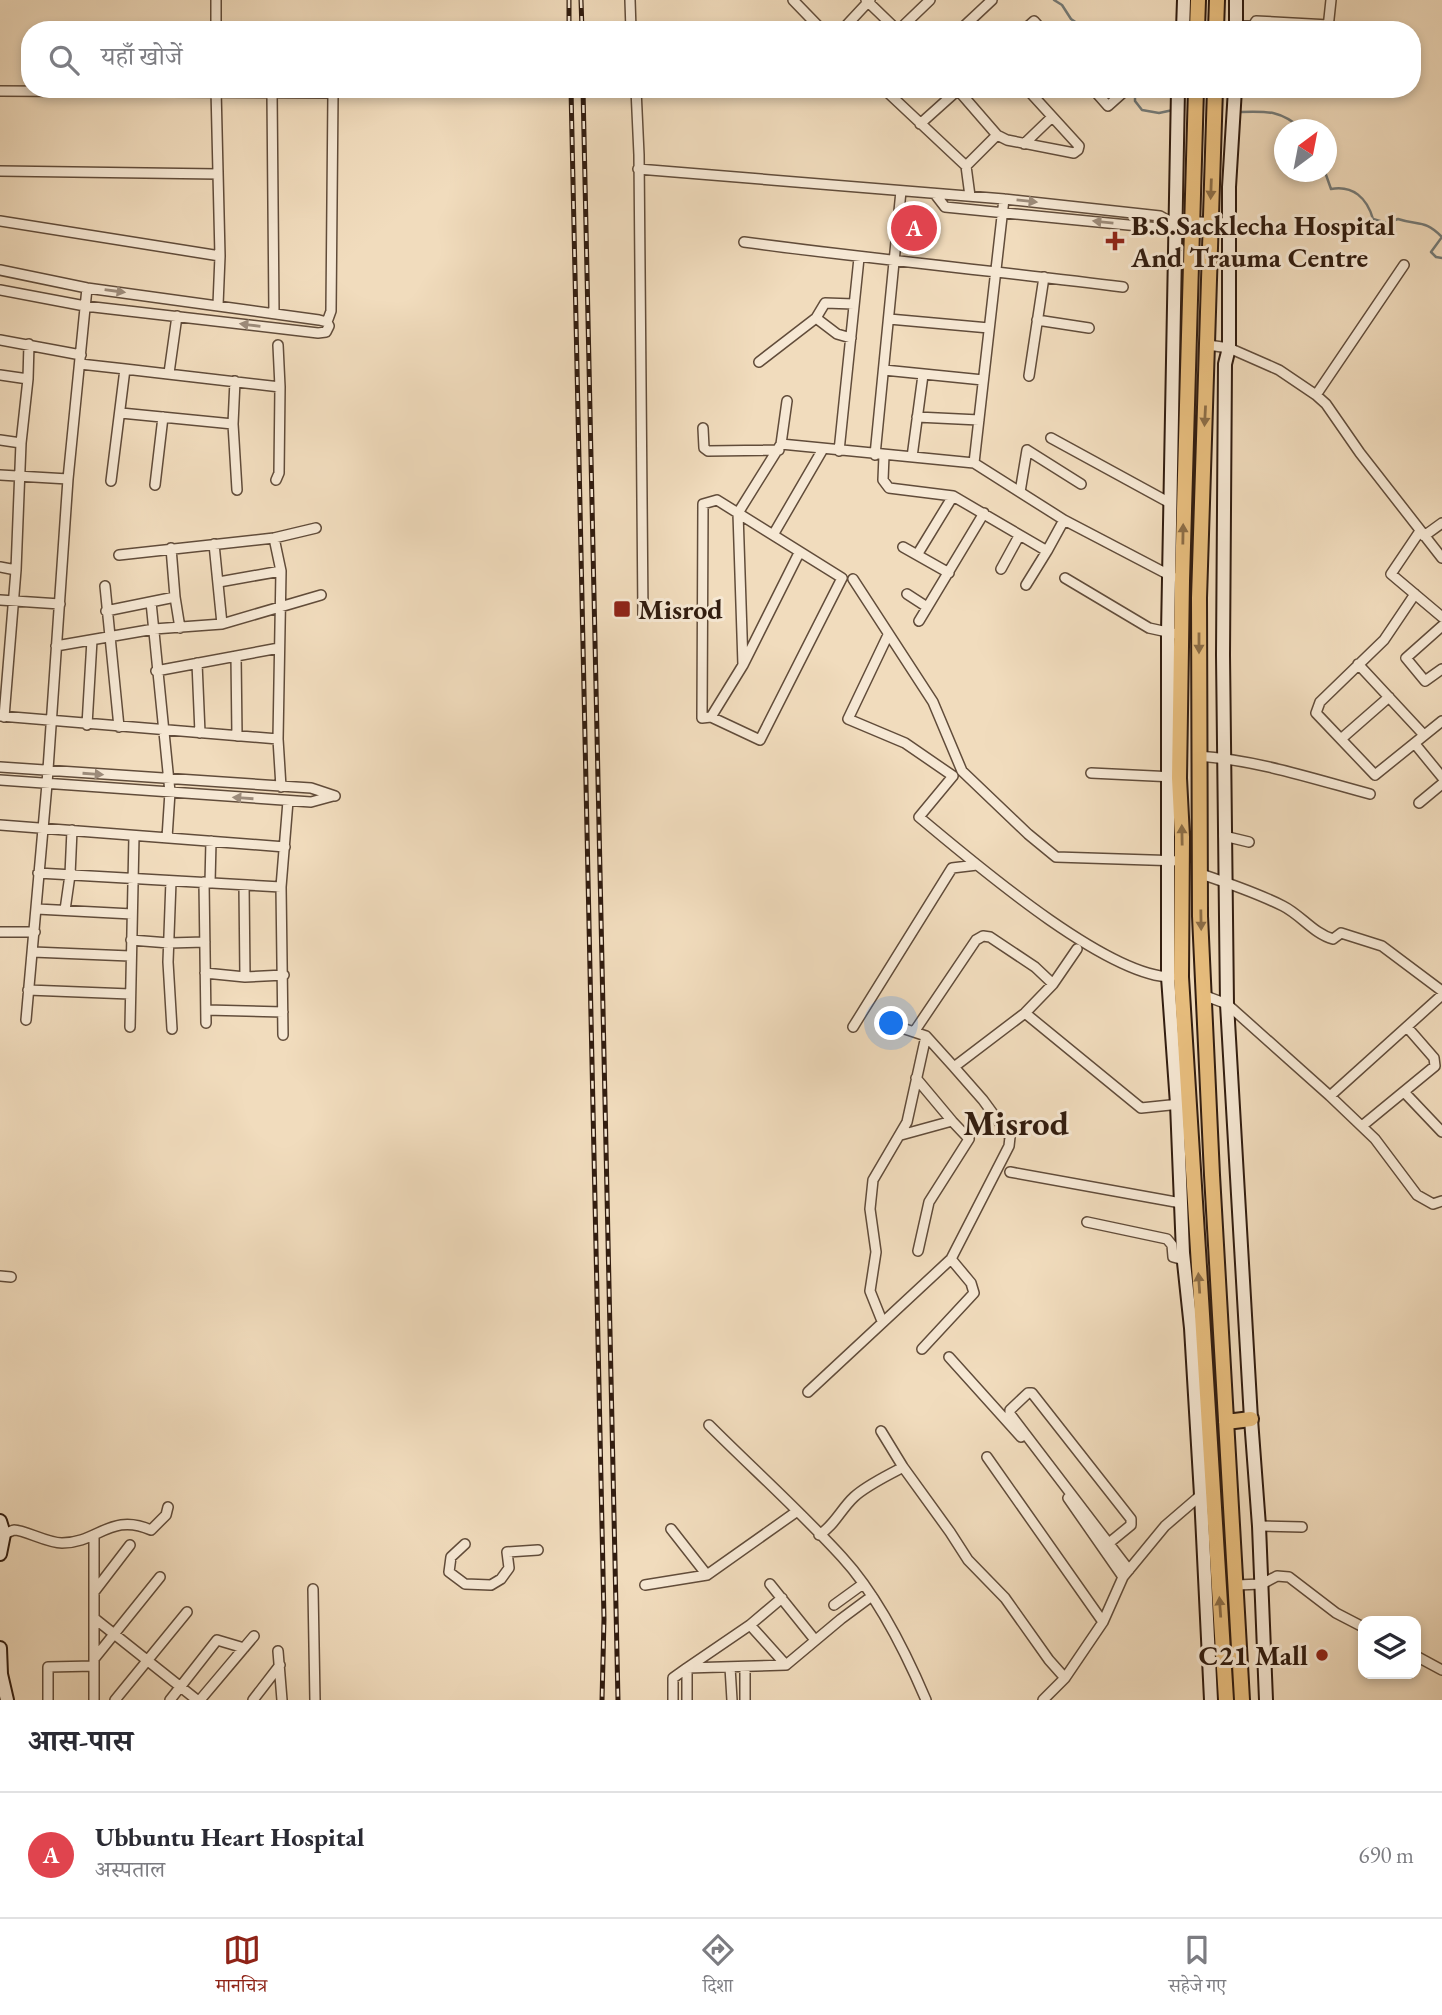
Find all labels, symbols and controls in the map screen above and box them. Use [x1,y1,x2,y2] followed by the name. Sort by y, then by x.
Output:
[21,21,1421,98] search box
[101,39,182,73] text: यहाँ खोजें
[45,41,83,79] icon: search
[1274,119,1337,182] north arrow
[1206,178,1217,200] one-way arrow
[1016,196,1038,207] one-way arrow
[891,202,937,254] pin: A
[1130,207,1395,275] place label: B.S.Sacklecha Hospital And Trauma Centre
[1092,216,1114,227] one-way arrow
[1105,231,1125,251] marker: B.S.Sacklecha Hospital And Trauma Centre
[104,286,126,297] one-way arrow
[239,319,261,330] one-way arrow
[1199,405,1210,427] one-way arrow
[1177,523,1188,545] one-way arrow
[638,591,723,627] place label: Misrod
[612,599,632,619] marker: Misrod
[1193,633,1205,655] one-way arrow
[82,768,104,779] one-way arrow
[232,792,254,803] one-way arrow
[1176,824,1187,846] one-way arrow
[1195,909,1206,931] one-way arrow
[874,1006,908,1040] your location
[963,1100,1070,1145] district label: Misrod
[1194,1271,1205,1293] one-way arrow
[1214,1596,1225,1618] one-way arrow
[1358,1616,1421,1679] map controls
[1358,1616,1421,1679] button: layers
[1199,1637,1308,1673] place label: C21 Mall
[1314,1647,1330,1663] marker: C21 Mall
[28,1721,133,1760] text: आस-पास
[95,1820,364,1854] text: Ubbuntu Heart Hospital
[43,1840,59,1870] text: A
[1358,1840,1414,1870] text: 690 m
[95,1854,165,1884] text: अस्पताल
[216,1931,267,2004] tab: मानचित्र
[699,1931,737,2004] tab: दिशा
[1168,1931,1226,2004] tab: सहेजे गए

